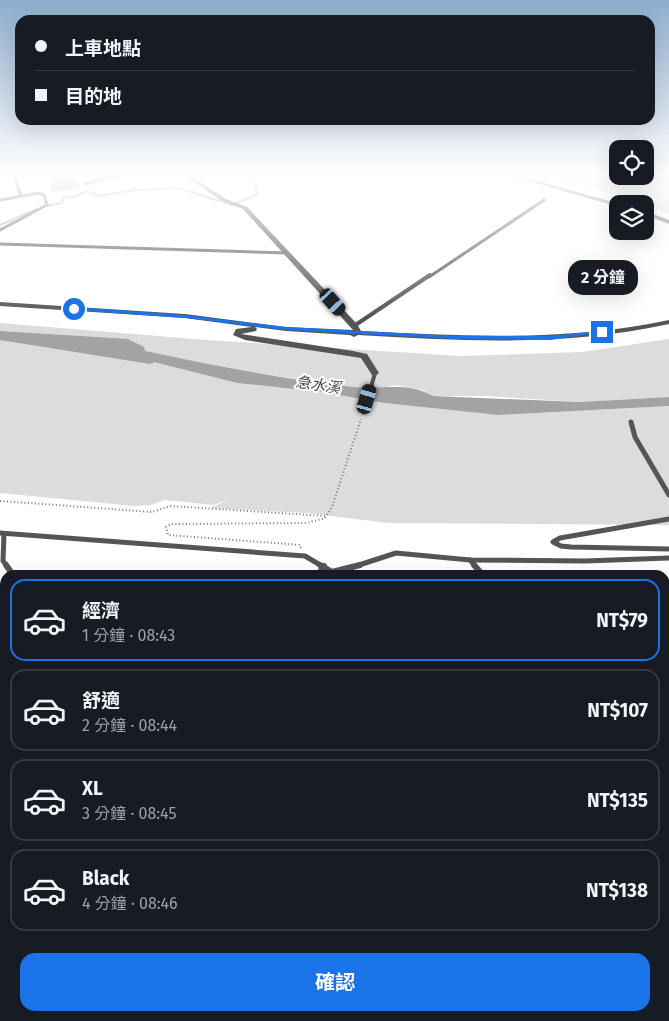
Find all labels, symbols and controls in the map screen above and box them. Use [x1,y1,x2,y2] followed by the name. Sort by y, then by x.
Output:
[65,37,141,60] text: 上車地點
[65,85,122,108] text: 目的地
[609,140,654,240] map controls
[609,140,654,185] button: locate
[609,195,654,240] button: layers
[567,260,637,294] callout: 2 分鐘
[581,268,625,287] text: 2 分鐘
[317,286,348,318] car
[63,298,85,320] route start
[591,321,613,343] route end
[294,373,344,398] water label: 急水溪
[355,383,378,415] car
[22,598,67,643] icon: car
[82,599,120,622] text: 經濟
[596,609,648,632] text: NT$79
[82,626,175,645] text: 1 分鐘 · 08:43
[22,688,67,733] icon: car
[82,689,120,712] text: 舒適
[587,699,648,722] text: NT$107
[82,716,177,735] text: 2 分鐘 · 08:44
[82,777,103,800] text: XL
[22,778,67,823] icon: car
[587,789,648,812] text: NT$135
[82,804,176,823] text: 3 分鐘 · 08:45
[82,867,129,890] text: Black
[22,868,67,913] icon: car
[586,879,648,902] text: NT$138
[82,894,178,913] text: 4 分鐘 · 08:46
[20,953,650,1011] button: 確認

